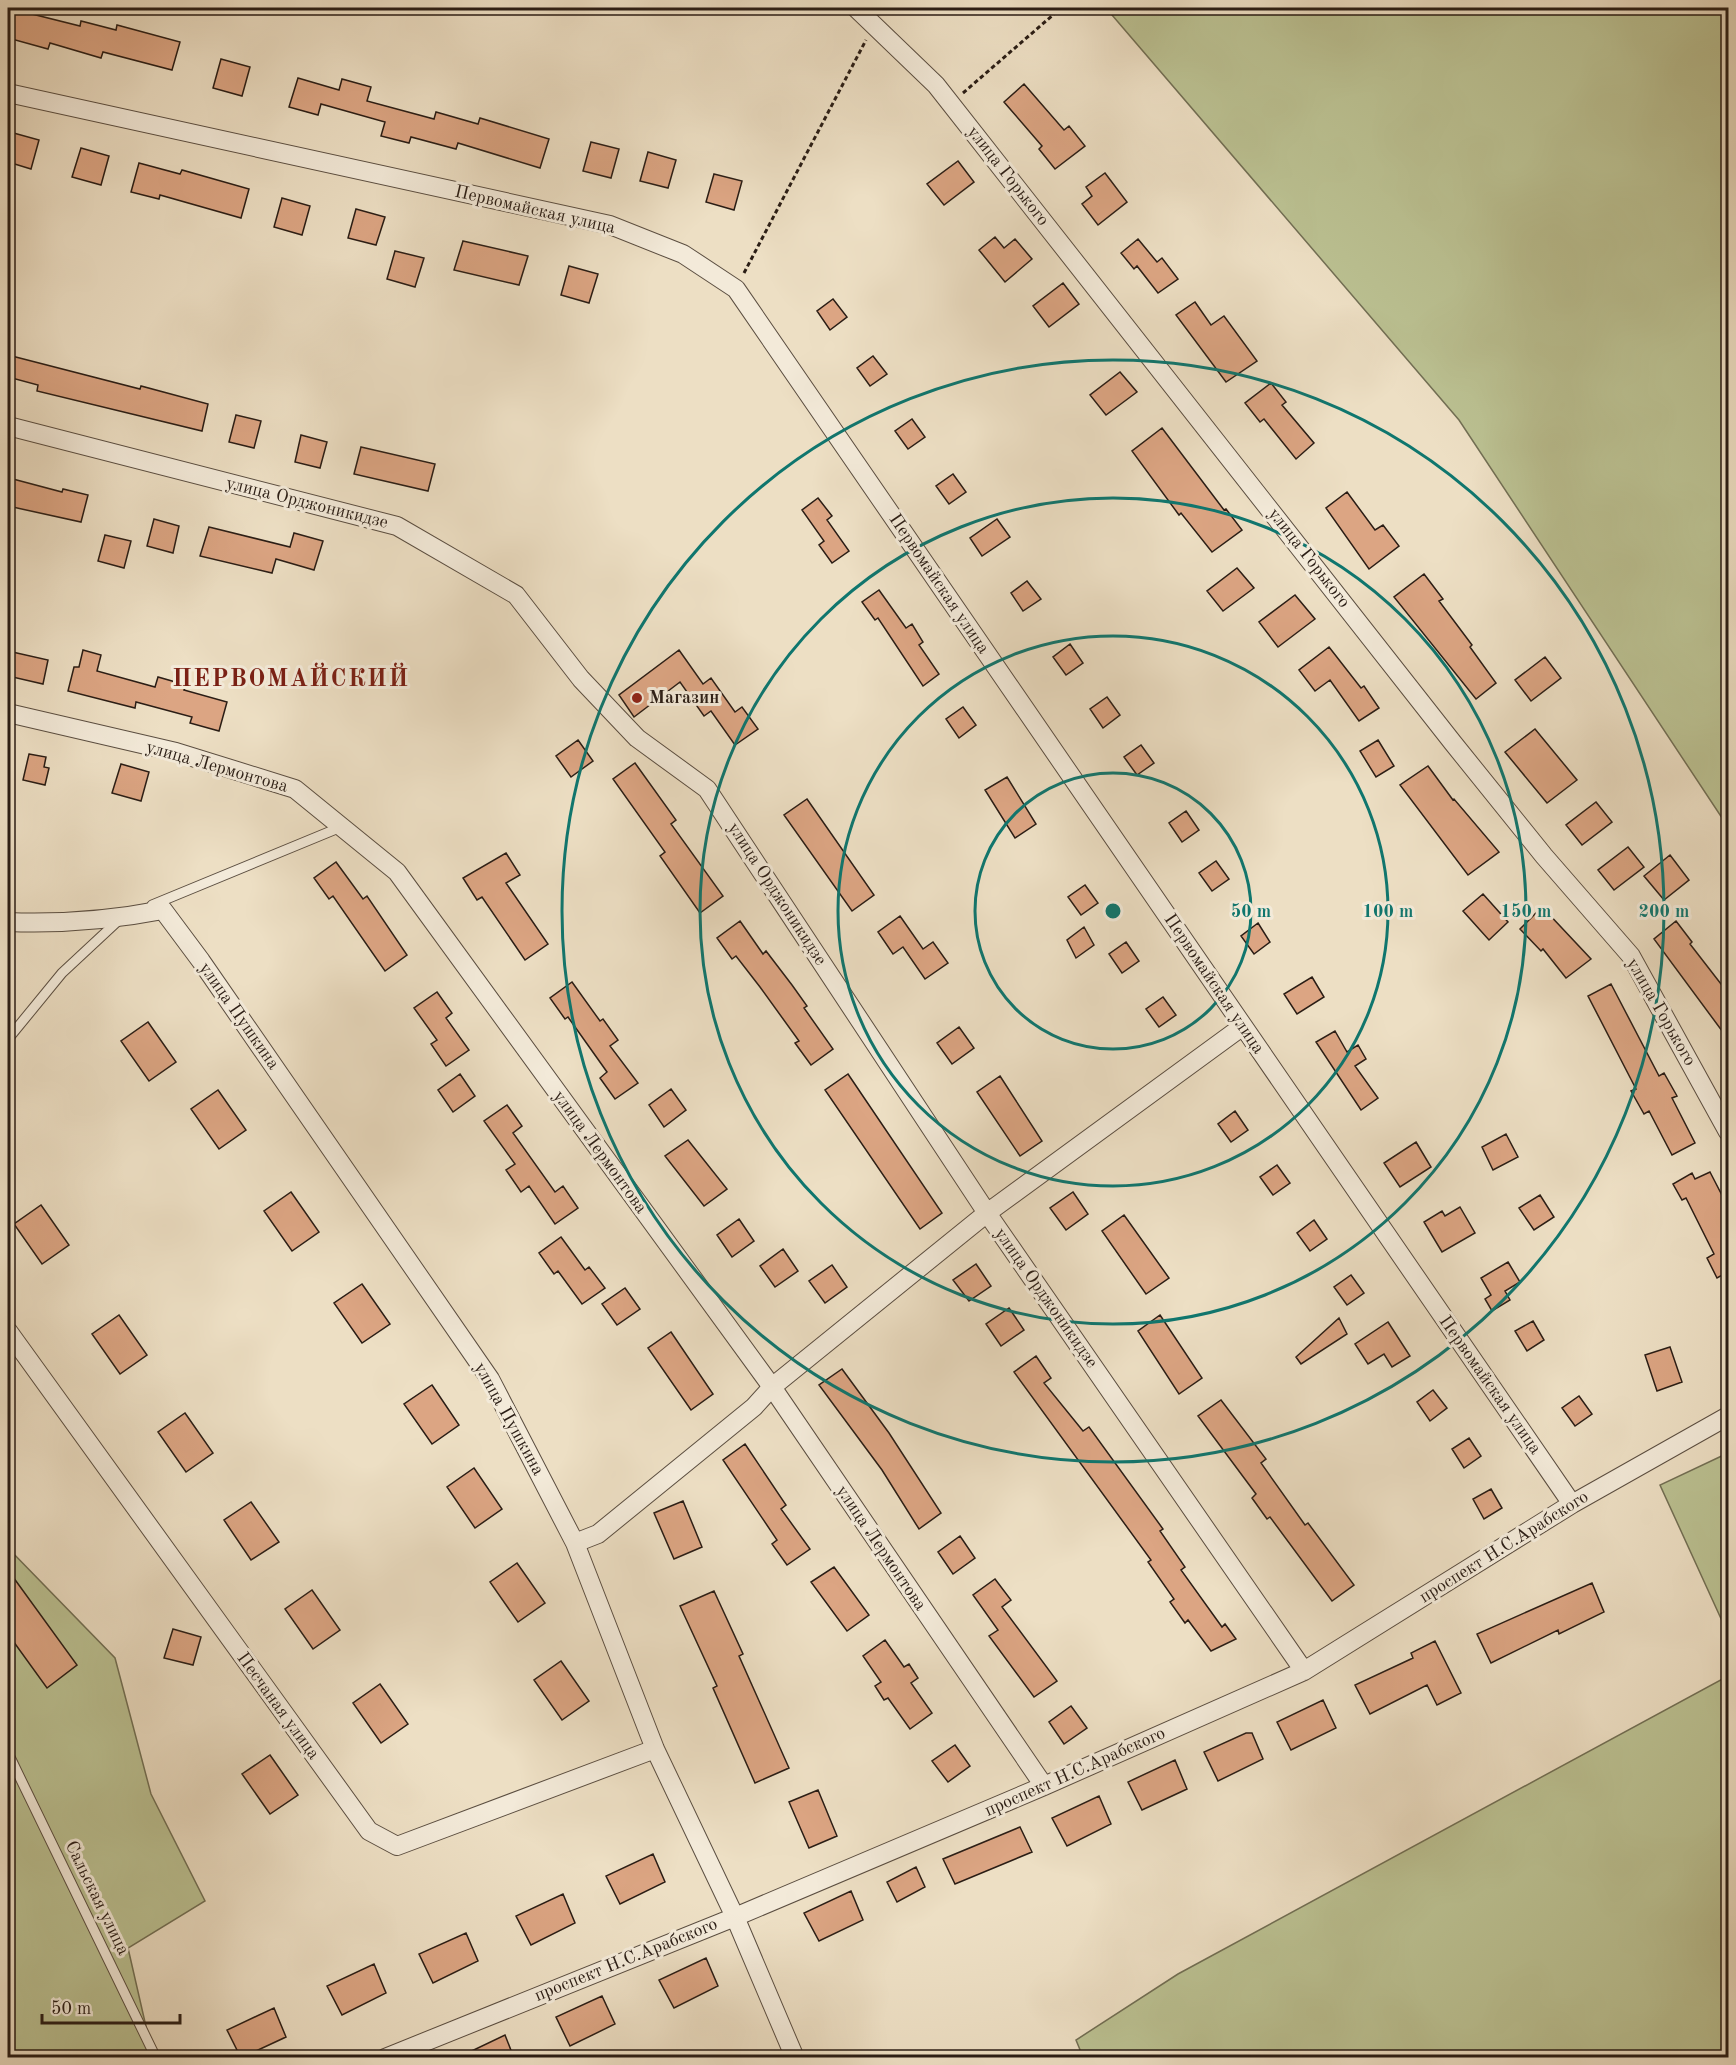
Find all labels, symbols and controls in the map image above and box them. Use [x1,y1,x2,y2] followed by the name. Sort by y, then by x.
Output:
[964,123,1052,229] street label: улица Горького
[453,183,617,237] street label: Первомайская улица
[224,474,390,532] street label: улица Орджоникидзе
[1265,505,1353,611] street label: улица Горького
[886,511,993,657] street label: Первомайская улица
[172,662,410,692] district label: ПЕРВОМАЙСКИЙ
[649,689,720,707] place label: Магазин
[630,691,644,705] marker: Магазин
[144,738,290,796] street label: улица Лермонтова
[724,819,830,969] street label: улица Орджоникидзе
[1103,901,1123,921] centre of rings
[1231,903,1271,921] text: 50 m
[1363,903,1413,921] text: 100 m
[1501,903,1551,921] text: 150 m
[1639,903,1689,921] text: 200 m
[1161,911,1268,1057] street label: Первомайская улица
[1623,955,1699,1069] street label: улица Горького
[195,959,283,1073] street label: улица Пушкина
[550,1087,650,1217] street label: улица Лермонтова
[991,1225,1101,1371] street label: улица Орджоникидзе
[1435,1312,1545,1458] street label: Первомайская улица
[471,1360,547,1479] street label: улица Пушкина
[832,1482,930,1614] street label: улица Лермонтова
[1416,1488,1592,1606] street label: проспект Н.С.Арабского
[233,1649,323,1763] street label: Песчаная улица
[982,1724,1168,1820] street label: проспект Н.С.Арабского
[62,1838,132,1958] street label: Сальская улица
[532,1915,720,2005] street label: проспект Н.С.Арабского
[42,1987,180,2025] scale bar
[51,2000,91,2018] text: 50 m

